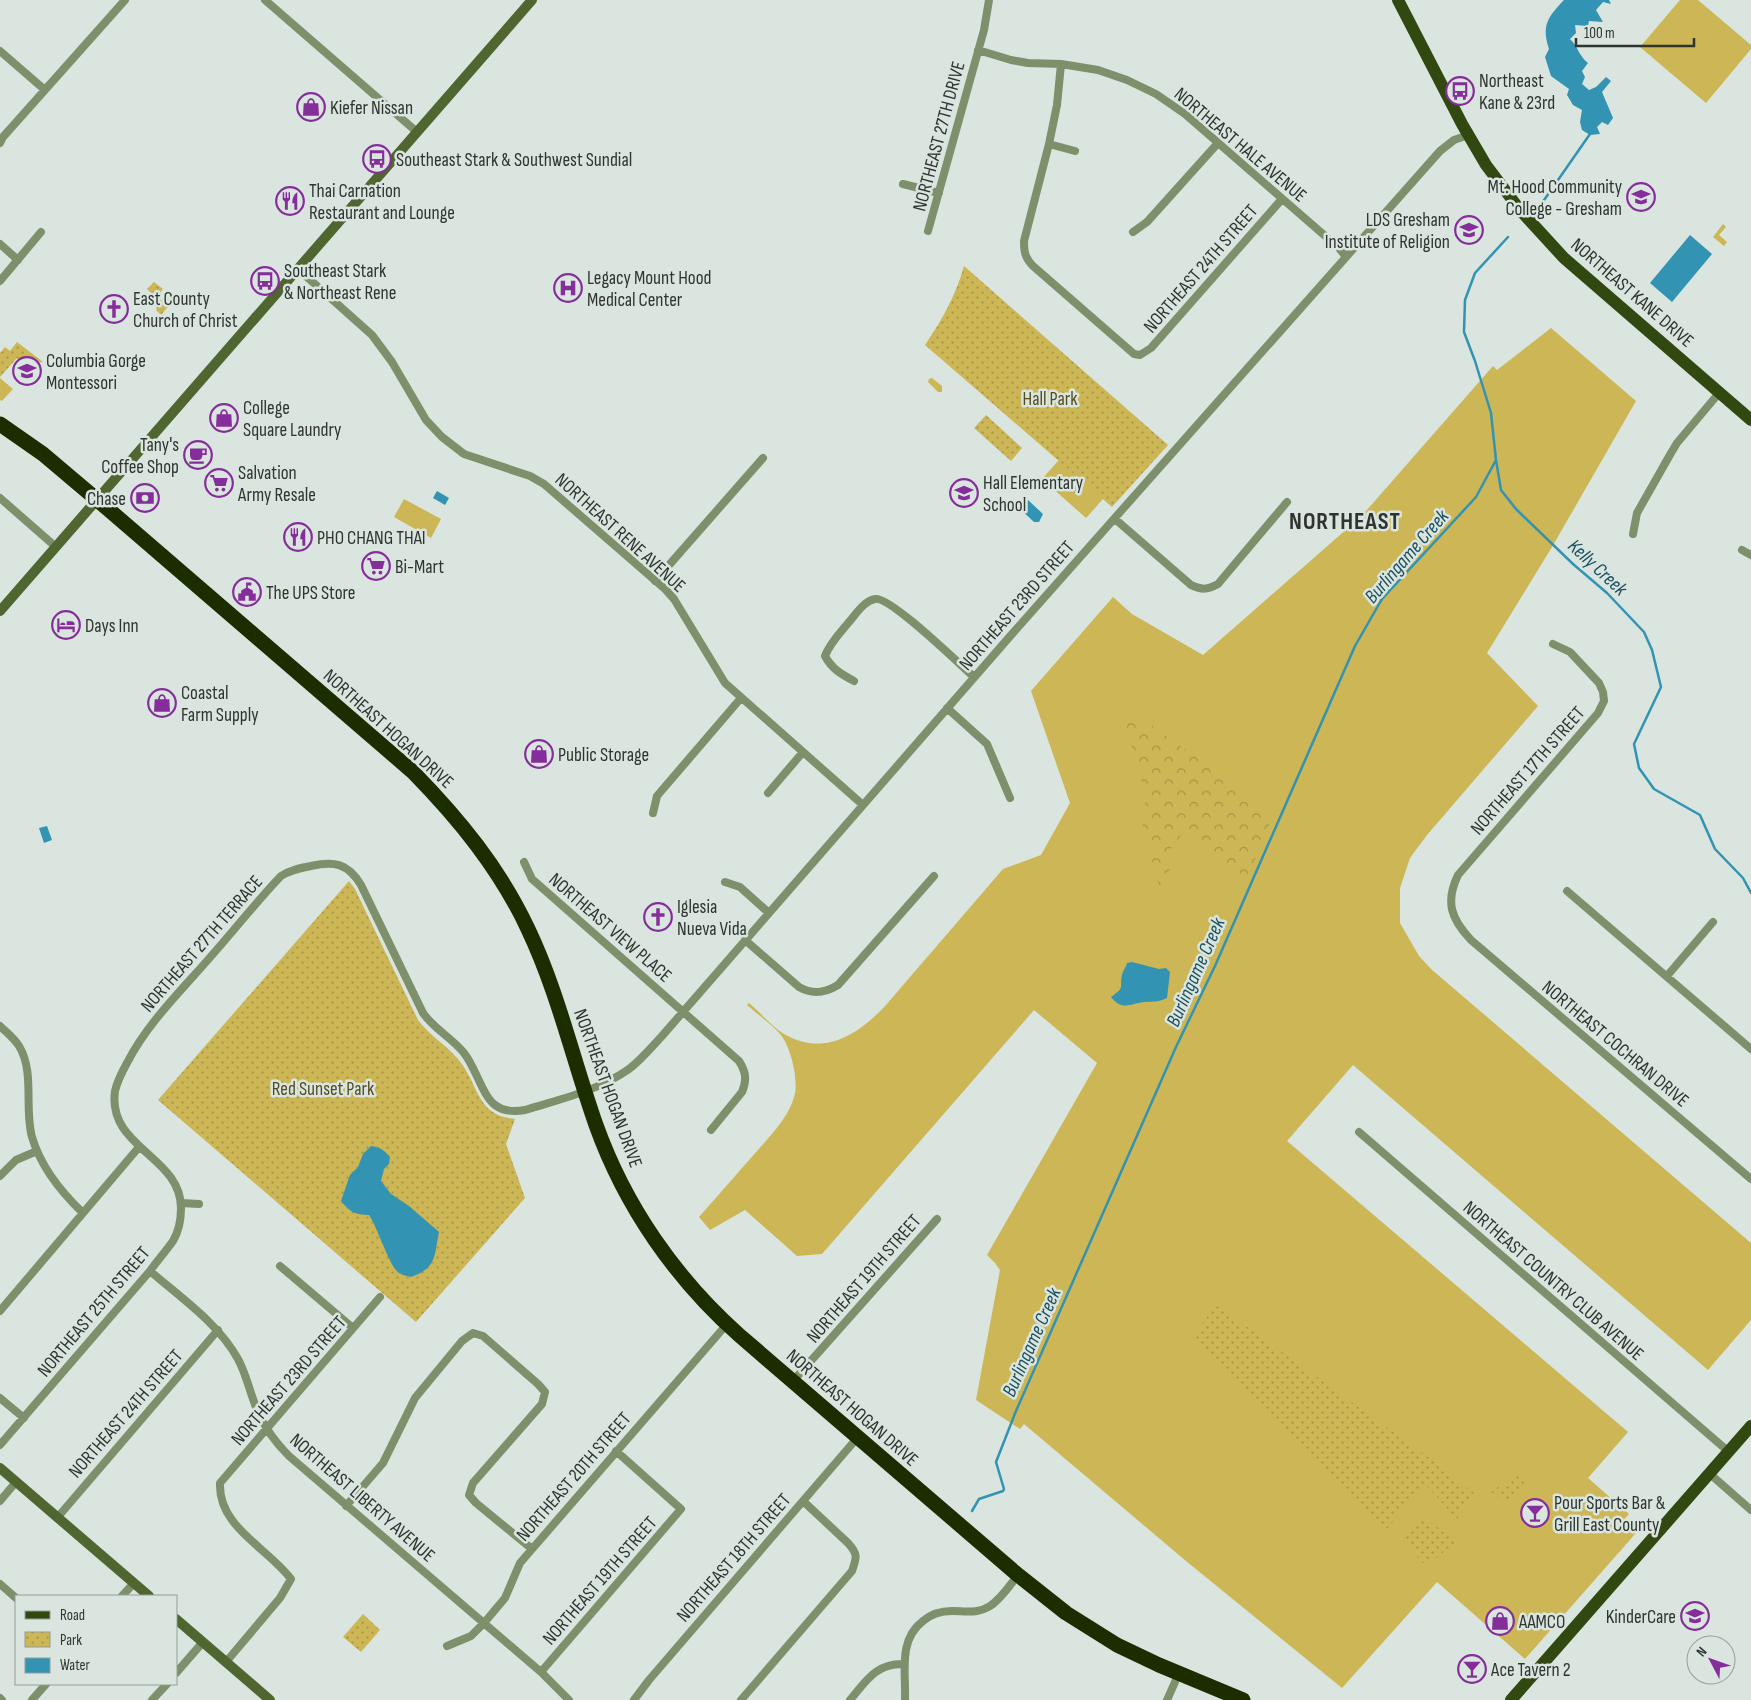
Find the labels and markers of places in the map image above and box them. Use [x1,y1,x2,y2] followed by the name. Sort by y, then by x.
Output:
[1479,70,1555,115] place label: Northeast Kane & 23rd
[1445,76,1475,106] bus stop icon: Northeast Kane & 23rd
[296,92,326,122] shop icon: Kiefer Nissan
[330,97,413,120] place label: Kiefer Nissan
[362,144,392,174] bus stop icon: Southeast Stark & Southwest Sundial
[396,149,632,172] place label: Southeast Stark & Southwest Sundial
[1488,176,1623,221] place label: Mt. Hood Community College - Gresham
[309,180,455,225] place label: Thai Carnation Restaurant and Lounge
[1626,182,1656,212] school or university icon: Mt. Hood Community College - Gresham
[275,186,305,216] restaurant icon: Thai Carnation Restaurant and Lounge
[1325,209,1450,254] place label: LDS Gresham Institute of Religion
[1454,215,1484,245] school or university icon: LDS Gresham Institute of Religion
[284,260,396,305] place label: Southeast Stark & Northeast Rene
[250,266,280,296] bus stop icon: Southeast Stark & Northeast Rene
[587,267,712,312] place label: Legacy Mount Hood Medical Center
[553,273,583,303] hospital icon: Legacy Mount Hood Medical Center
[133,288,238,333] place label: East County Church of Christ
[99,294,129,324] church icon: East County Church of Christ
[46,350,146,395] place label: Columbia Gorge Montessori
[12,356,42,386] school or university icon: Columbia Gorge Montessori
[243,397,342,442] place label: College Square Laundry
[209,403,239,433] shop icon: College Square Laundry
[101,434,179,479] place label: Tany's Coffee Shop
[183,440,213,470] cafe icon: Tany's Coffee Shop
[237,462,316,507] place label: Salvation Army Resale
[204,468,234,498] supermarket icon: Salvation Army Resale
[983,472,1084,517] place label: Hall Elementary School
[949,478,979,508] school or university icon: Hall Elementary School
[130,483,160,513] bank icon: Chase
[87,488,126,511] place label: Chase
[283,522,313,552] restaurant icon: PHO CHANG THAI
[317,527,426,550] place label: PHO CHANG THAI
[361,551,391,581] supermarket icon: Bi-Mart
[395,556,444,579] place label: Bi-Mart
[232,577,262,607] public building icon: The UPS Store
[266,582,355,605] place label: The UPS Store
[51,610,81,640] hotel icon: Days Inn
[85,615,139,638] place label: Days Inn
[181,682,259,727] place label: Coastal Farm Supply
[147,688,177,718] shop icon: Coastal Farm Supply
[524,739,554,769] shop icon: Public Storage
[558,744,649,767] place label: Public Storage
[677,896,747,941] place label: Iglesia Nueva Vida
[643,902,673,932] church icon: Iglesia Nueva Vida
[1554,1492,1666,1537] place label: Pour Sports Bar & Grill East County
[1520,1498,1550,1528] bar icon: Pour Sports Bar & Grill East County
[1680,1601,1710,1631] school or university icon: KinderCare
[1485,1606,1515,1636] shop icon: AAMCO
[1606,1606,1676,1629] place label: KinderCare
[1518,1611,1565,1634] place label: AAMCO
[1457,1654,1487,1684] bar icon: Ace Tavern 2
[1490,1659,1571,1682] place label: Ace Tavern 2

